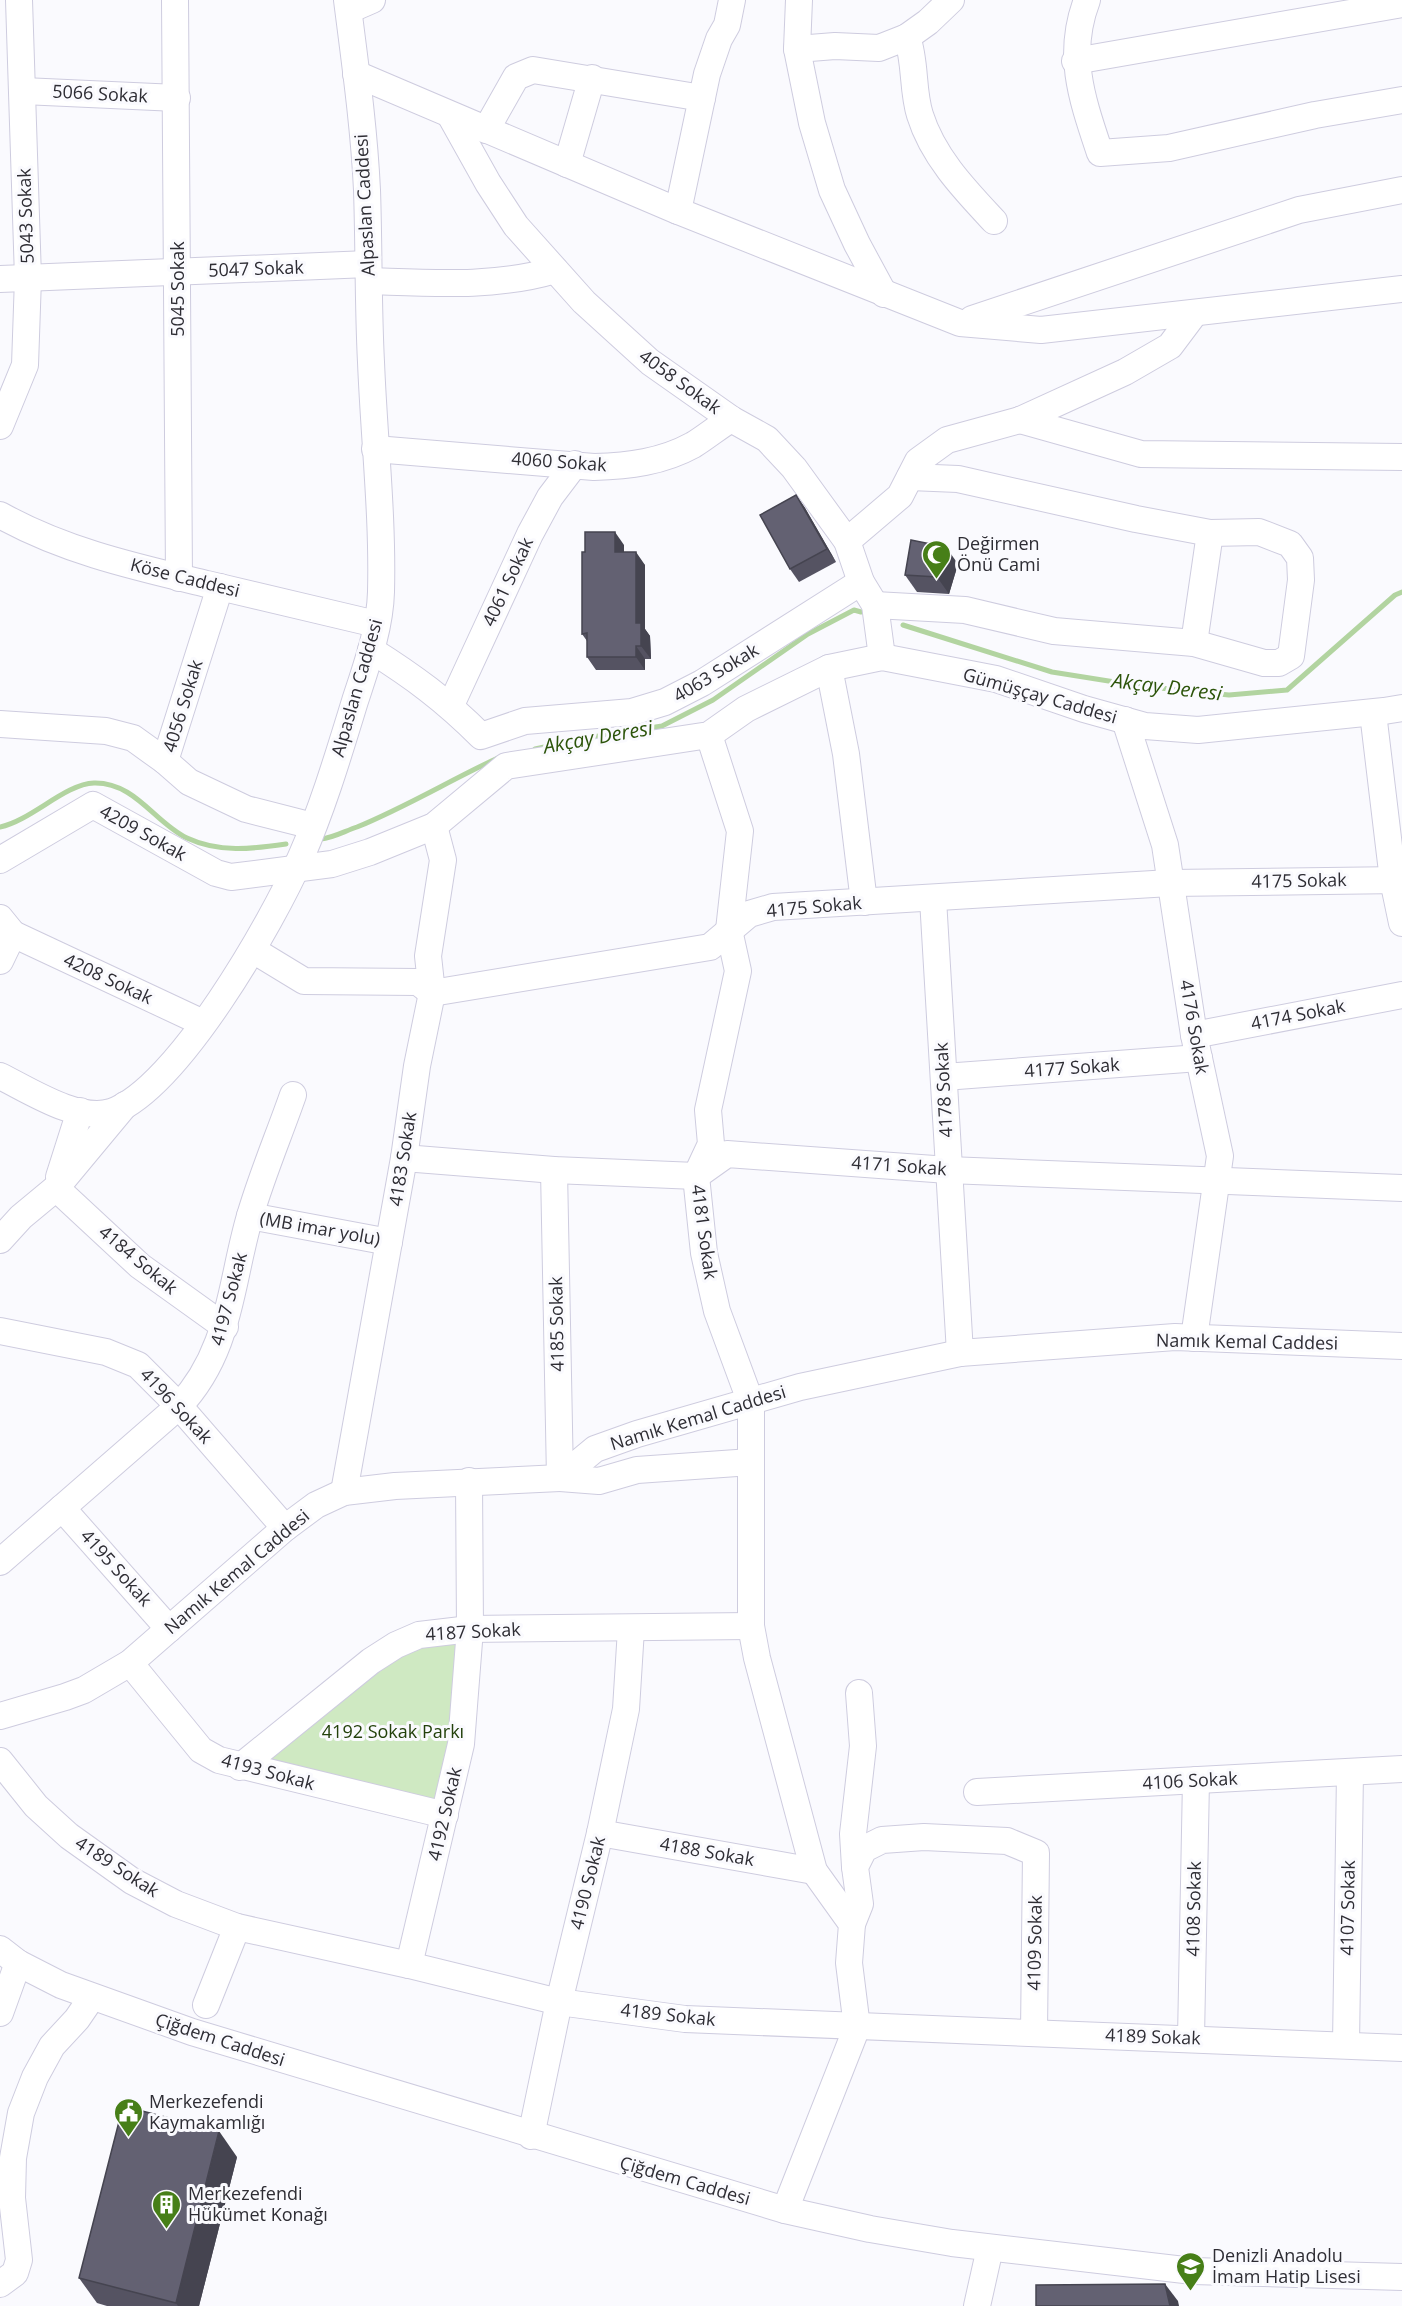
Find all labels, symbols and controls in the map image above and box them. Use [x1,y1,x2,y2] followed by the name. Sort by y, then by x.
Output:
[52,79,149,108] street label: 5066 Sokak
[348,133,380,277] street label: Alpaslan Caddesi
[11,167,39,264] street label: 5043 Sokak
[165,241,189,337] street label: 5045 Sokak
[208,254,305,282] street label: 5047 Sokak
[635,343,727,419] street label: 4058 Sokak
[511,446,608,476] street label: 4060 Sokak
[957,531,1040,576] place label: Değirmen Önü Cami
[476,533,538,630] street label: 4061 Sokak
[920,538,952,580] mosque icon: Değirmen Önü Cami
[128,552,242,602] street label: Köse Caddesi
[325,616,387,759] street label: Alpaslan Caddesi
[668,637,763,707] street label: 4063 Sokak
[157,656,208,755] street label: 4056 Sokak
[960,662,1120,729] street label: Gümüşçay Caddesi
[1109,666,1225,707] water label: Akçay Deresi
[539,713,656,760] water label: Akçay Deresi
[96,798,192,866] street label: 4209 Sokak
[1251,867,1347,893] street label: 4175 Sokak
[765,890,863,922] street label: 4175 Sokak
[60,947,157,1009] street label: 4208 Sokak
[1175,978,1215,1076] street label: 4176 Sokak
[1249,993,1347,1035] street label: 4174 Sokak
[928,1041,957,1138] street label: 4178 Sokak
[1023,1052,1121,1082] street label: 4177 Sokak
[383,1109,421,1208] street label: 4183 Sokak
[851,1150,948,1180] street label: 4171 Sokak
[686,1183,724,1281] street label: 4181 Sokak
[258,1206,382,1250] street label: (MB imar yolu)
[94,1219,183,1299] street label: 4184 Sokak
[204,1249,252,1348] street label: 4197 Sokak
[543,1276,569,1372] street label: 4185 Sokak
[1156,1327,1338,1355] street label: Namık Kemal Caddesi
[135,1362,218,1449] street label: 4196 Sokak
[607,1379,788,1455] street label: Namık Kemal Caddesi
[159,1503,314,1639] street label: Namık Kemal Caddesi
[76,1524,158,1611] street label: 4195 Sokak
[425,1616,522,1645] street label: 4187 Sokak
[322,1719,464,1743] park label: 4192 Sokak Parkı
[219,1747,318,1795] street label: 4193 Sokak
[422,1764,467,1863] street label: 4192 Sokak
[1142,1765,1239,1794] street label: 4106 Sokak
[71,1830,165,1903] street label: 4189 Sokak
[658,1831,757,1871] street label: 4188 Sokak
[564,1833,610,1932] street label: 4190 Sokak
[1334,1860,1360,1956] street label: 4107 Sokak
[1180,1861,1206,1957] street label: 4108 Sokak
[1021,1895,1047,1991] street label: 4109 Sokak
[619,1997,717,2031] street label: 4189 Sokak
[153,2007,288,2071] street label: Çiğdem Caddesi
[1105,2022,1202,2050] street label: 4189 Sokak
[149,2089,265,2134] place label: Merkezefendi Kaymakamlığı
[112,2096,144,2138] public building icon: Merkezefendi Kaymakamlığı
[617,2150,753,2210] street label: Çiğdem Caddesi
[188,2181,328,2226] place label: Merkezefendi Hükümet Konağı
[151,2188,183,2230] building icon: Merkezefendi Hükümet Konağı
[1212,2243,1361,2288] place label: Denizli Anadolu İmam Hatip Lisesi
[1175,2250,1207,2292] school or university icon: Denizli Anadolu İmam Hatip Lisesi

